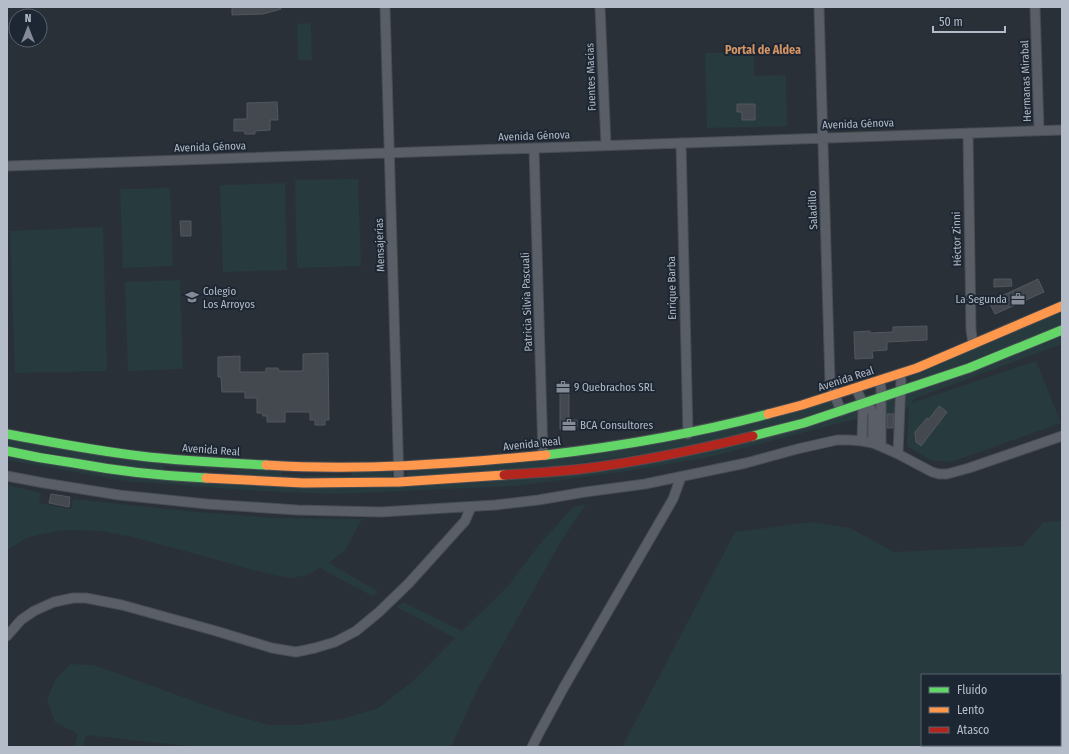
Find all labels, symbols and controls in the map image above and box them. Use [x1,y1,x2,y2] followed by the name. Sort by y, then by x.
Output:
[8,8,48,48] north arrow
[933,8,1005,34] scale bar
[25,12,31,25] text: N
[939,15,963,29] text: 50 m
[1018,40,1034,122] street label: Hermanas Mirabal
[583,42,599,111] street label: Fuentes Macias
[725,43,801,57] district label: Portal de Aldea
[822,116,894,132] street label: Avenida Génova
[498,128,570,144] street label: Avenida Génova
[174,139,246,155] street label: Avenida Génova
[806,190,820,230] street label: Saladillo
[950,211,964,266] street label: Héctor Zinni
[373,218,387,272] street label: Mensajerías
[519,252,535,352] street label: Patricia Silvia Pascuali
[665,256,679,320] street label: Enrique Barba
[203,285,255,311] place label: Colegio Los Arroyos
[184,289,200,305] school or university icon: Colegio Los Arroyos
[1010,291,1026,307] office icon: La Segunda
[955,293,1007,306] place label: La Segunda
[816,364,876,394] street label: Avenida Real
[555,379,571,395] office icon: 9 Quebrachos SRL
[574,381,655,394] place label: 9 Quebrachos SRL
[561,417,577,433] office icon: BCA Consultores
[580,419,653,432] place label: BCA Consultores
[503,435,562,453] street label: Avenida Real
[182,441,240,459] street label: Avenida Real
[921,674,1061,746] legend
[957,683,987,697] text: Fluido
[957,703,984,717] text: Lento
[957,723,989,737] text: Atasco

